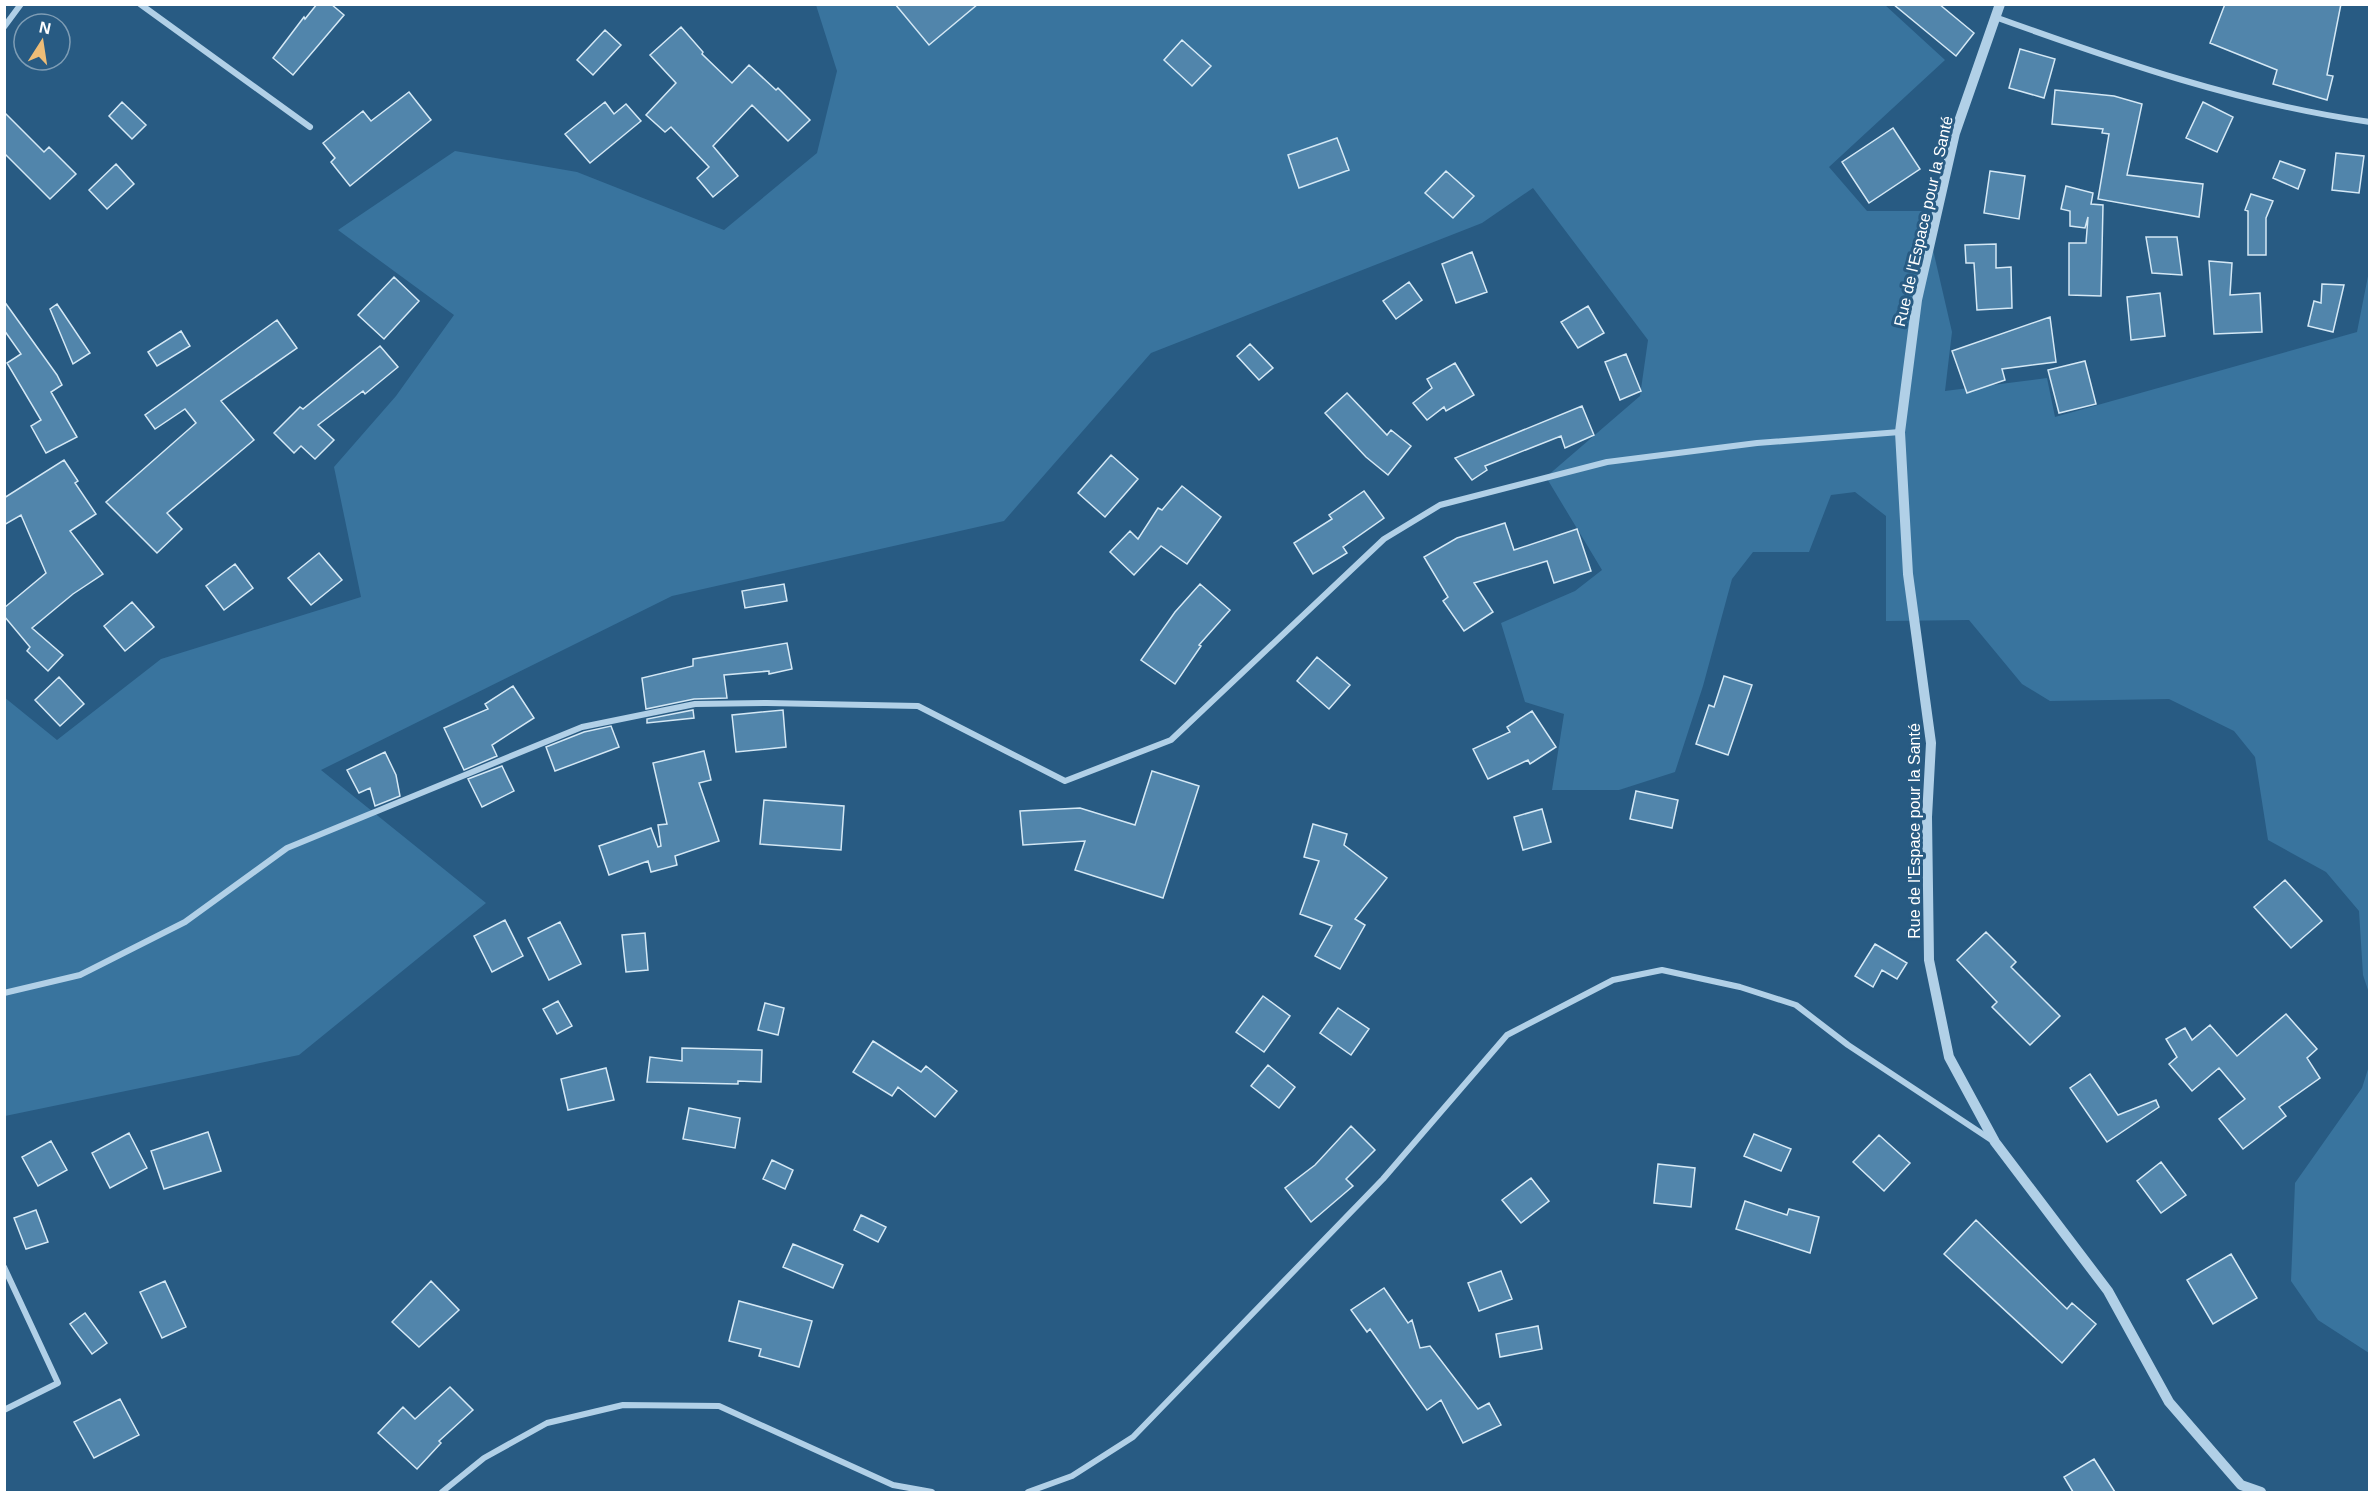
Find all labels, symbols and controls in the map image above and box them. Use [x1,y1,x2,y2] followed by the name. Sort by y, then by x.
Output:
[12,12,72,72] north arrow
[38,18,52,37] text: N
[1891,114,1956,328] street label: Rue de l'Espace pour la Santé
[1906,723,1923,939] street label: Rue de l'Espace pour la Santé

